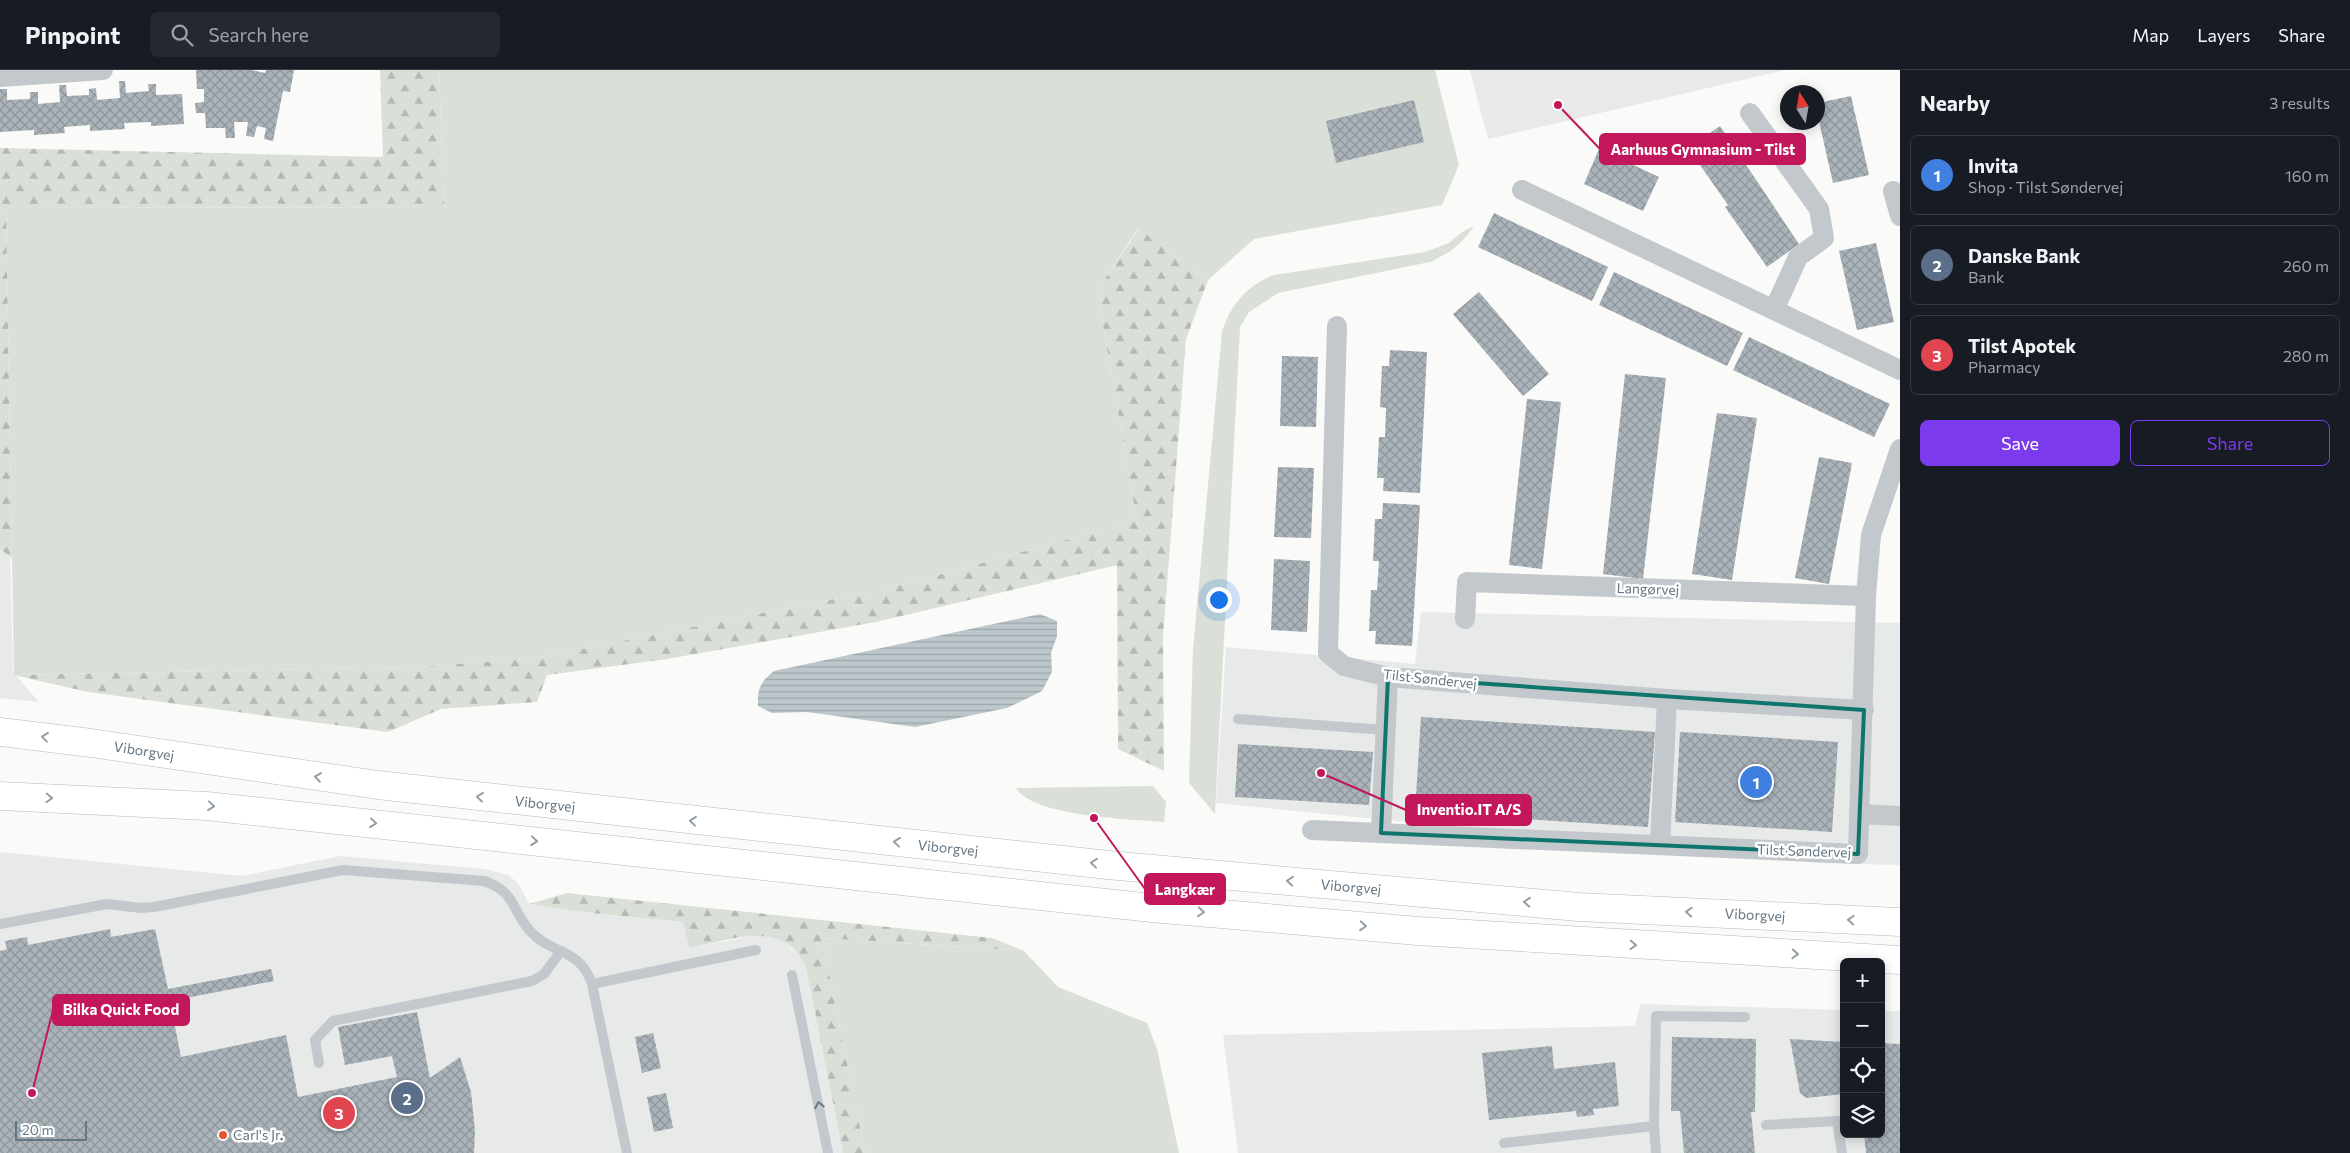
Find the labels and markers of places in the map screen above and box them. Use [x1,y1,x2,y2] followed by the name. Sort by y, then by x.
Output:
[1600,134,1805,164] callout: Aarhuus Gymnasium - Tilst
[1740,763,1772,801] pin: 1
[1406,795,1531,825] callout: Inventio.IT A/S
[1145,874,1225,904] callout: Langkær
[53,995,189,1025] callout: Bilka Quick Food
[391,1079,423,1117] pin: 2
[323,1094,355,1132] pin: 3
[233,1126,283,1143] place label: Carl's Jr.
[217,1129,229,1141] marker: Carl's Jr.

